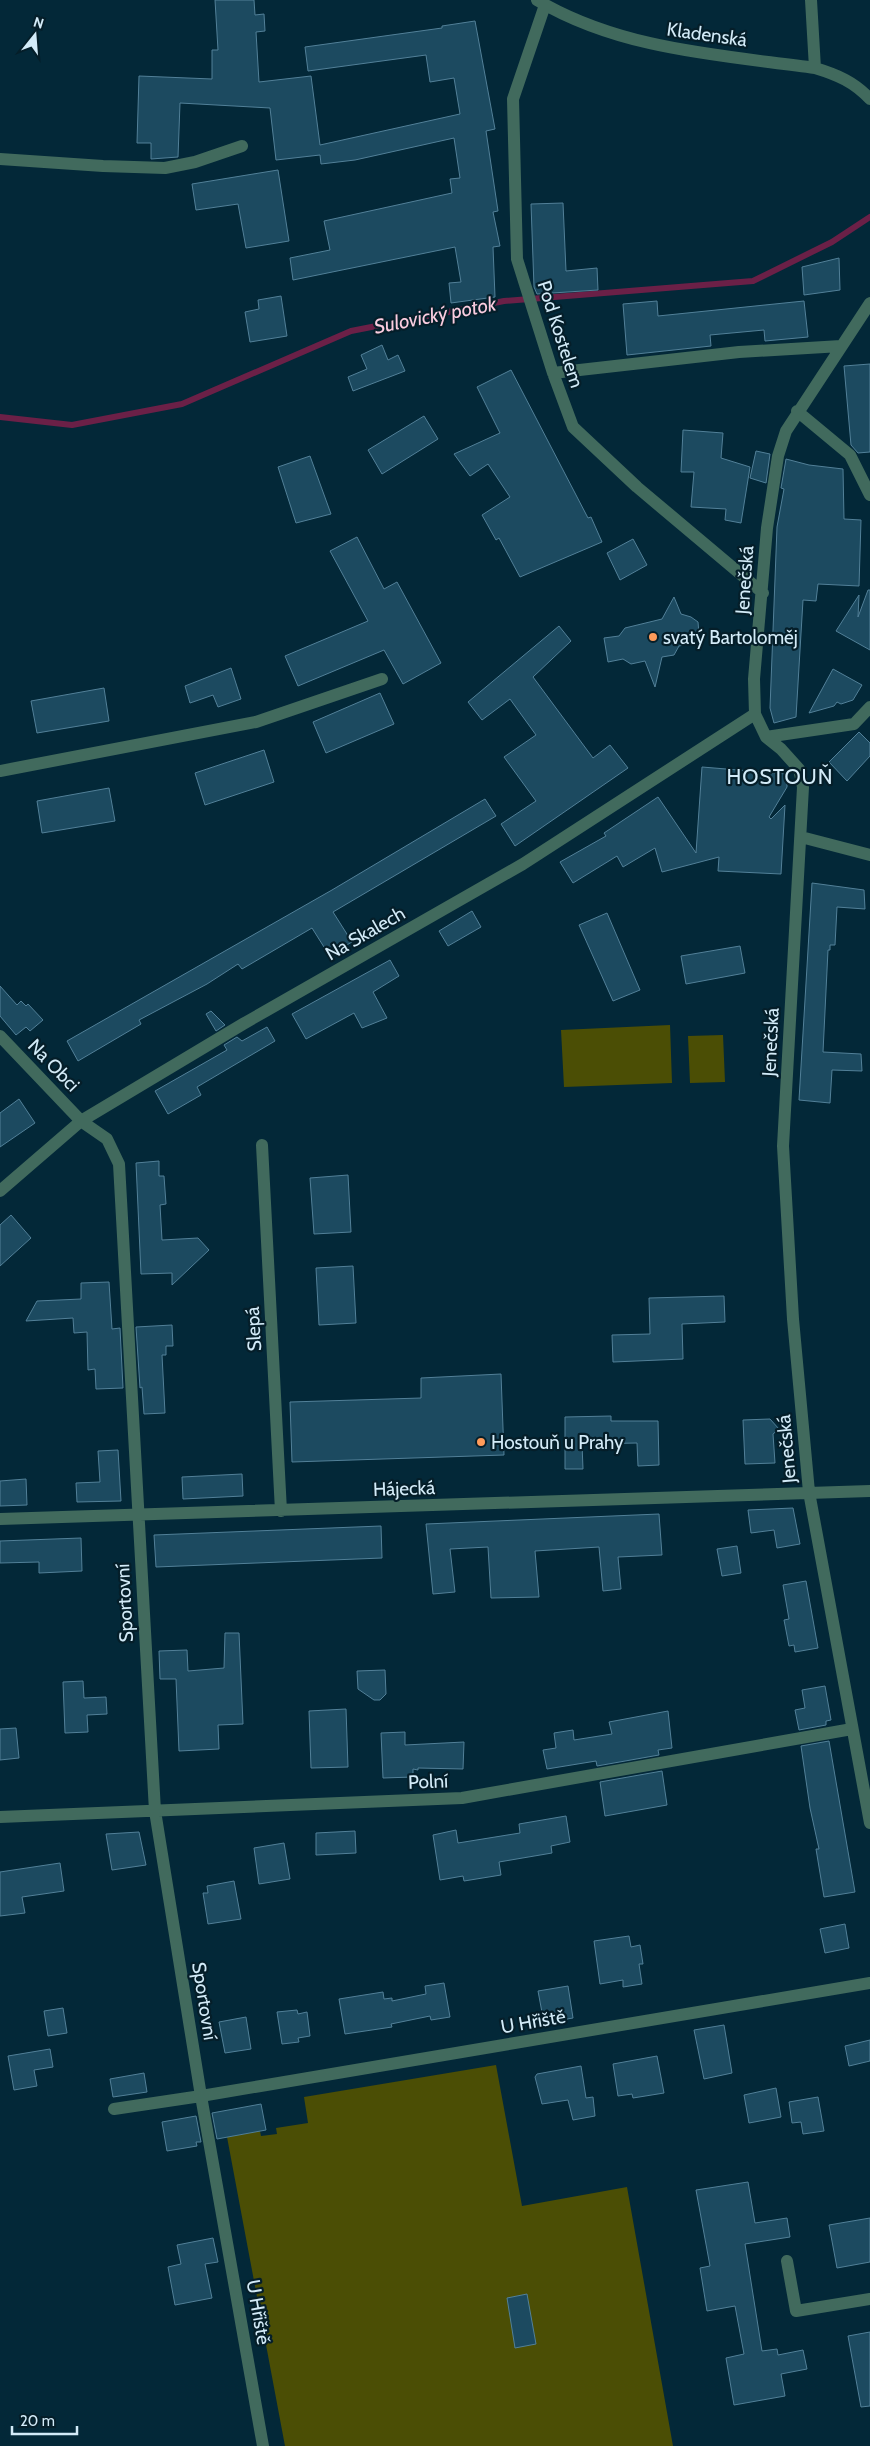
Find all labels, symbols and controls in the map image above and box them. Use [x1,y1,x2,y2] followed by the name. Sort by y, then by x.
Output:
[10,10,60,60] north arrow
[31,13,46,33] text: N
[665,17,748,51] street label: Kladenská
[532,278,589,391] street label: Pod Kostelem
[372,291,500,339] water label: Sulovický potok
[731,545,758,616] street label: Jenečská
[663,626,798,649] place label: svatý Bartoloměj
[647,631,659,643] marker: svatý Bartoloměj
[726,763,834,789] district label: HOSTOUŇ
[321,901,409,965] street label: Na Skalech
[757,1007,784,1078] street label: Jenečská
[23,1034,84,1096] street label: Na Obci
[241,1306,266,1352] street label: Slepá
[772,1414,801,1485] street label: Jenečská
[491,1431,624,1454] place label: Hostouň u Prahy
[475,1436,487,1448] marker: Hostouň u Prahy
[373,1476,436,1501] street label: Hájecká
[111,1563,138,1643] street label: Sportovní
[408,1769,449,1794] street label: Polní
[187,1960,222,2042] street label: Sportovní
[499,2004,568,2039] street label: U Hřiště
[241,2278,276,2347] street label: U Hřiště
[12,2404,78,2436] scale bar
[20,2412,55,2430] text: 20 m

